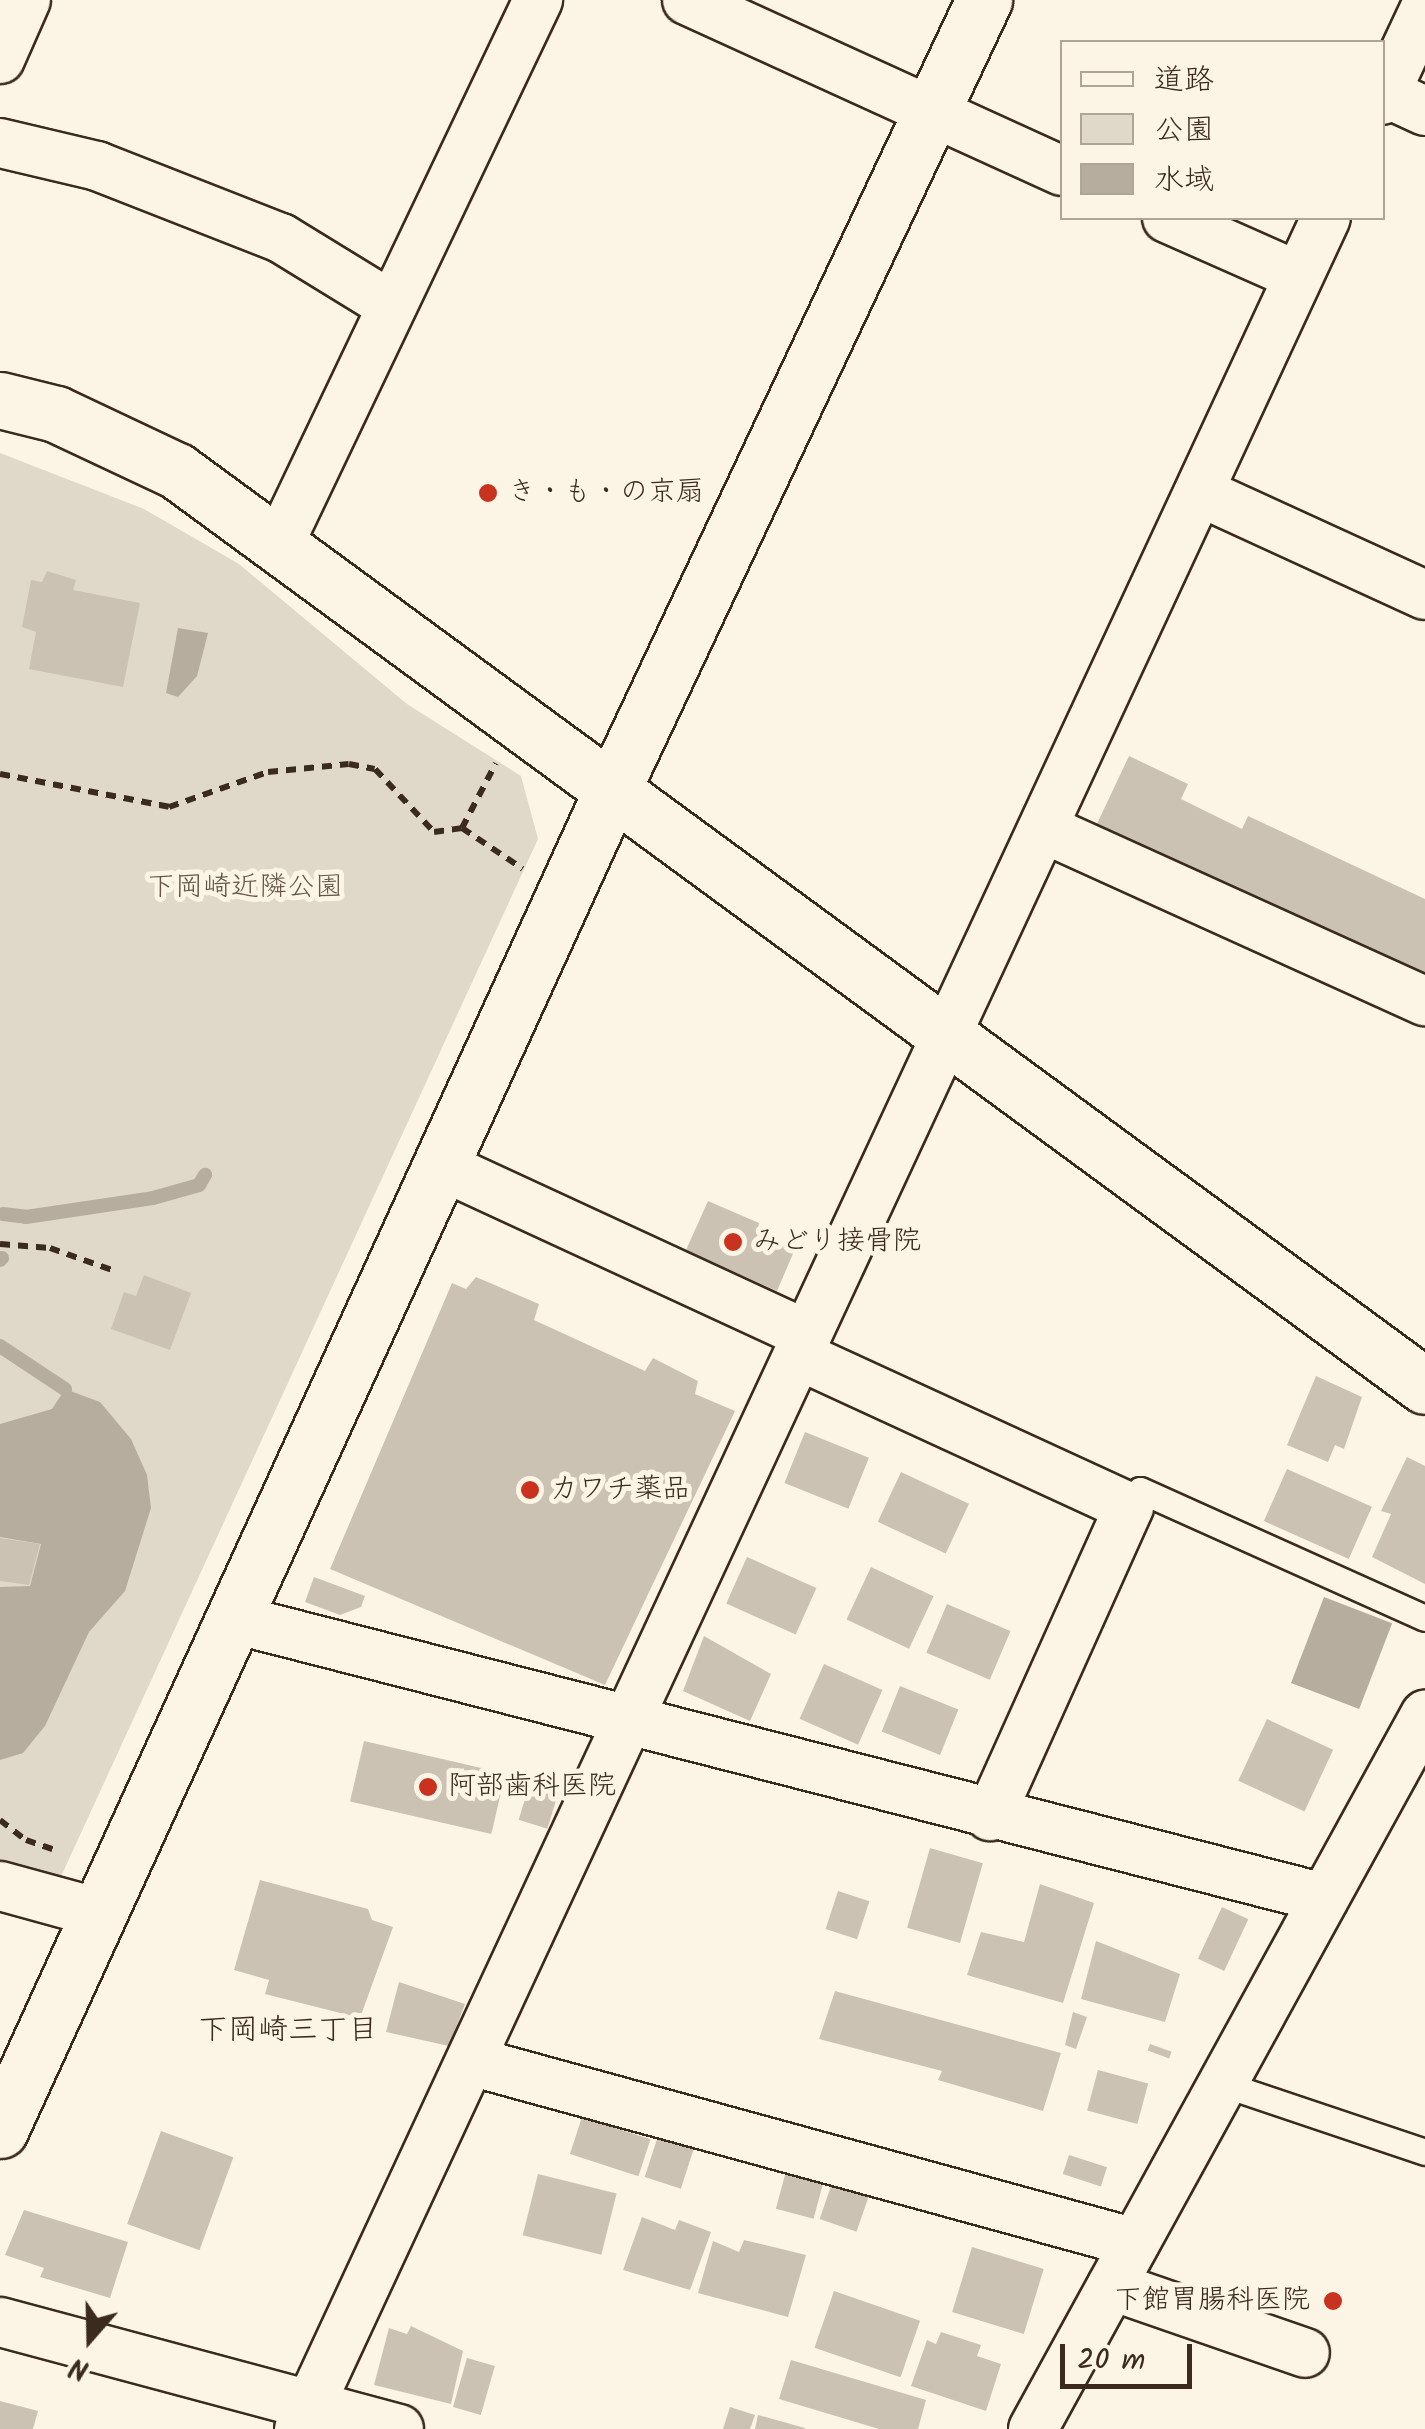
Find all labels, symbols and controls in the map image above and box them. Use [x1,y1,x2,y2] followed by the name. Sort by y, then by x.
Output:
[1060,40,1385,220] legend
[1154,57,1214,105] text: 道路
[1154,107,1214,155] text: 公園
[1154,157,1214,205] text: 水域
[508,476,704,510] place label: き・も・の京扇
[477,482,499,504] marker: き・も・の京扇
[147,871,343,905] park label: 下岡崎近隣公園
[753,1225,921,1259] place label: みどり接骨院
[722,1231,744,1253] marker: みどり接骨院
[550,1473,690,1507] place label: カワチ薬品
[519,1479,541,1501] marker: カワチ薬品
[448,1770,616,1804] place label: 阿部歯科医院
[417,1776,439,1798] marker: 阿部歯科医院
[198,2013,378,2049] district label: 下岡崎三丁目
[1114,2284,1310,2318] place label: 下館胃腸科医院
[1320,2288,1346,2314] marker: 下館胃腸科医院
[40,2289,140,2389] north arrow
[1065,2324,1198,2386] scale bar
[1077,2337,1145,2385] text: 20 m
[64,2343,96,2392] text: N

